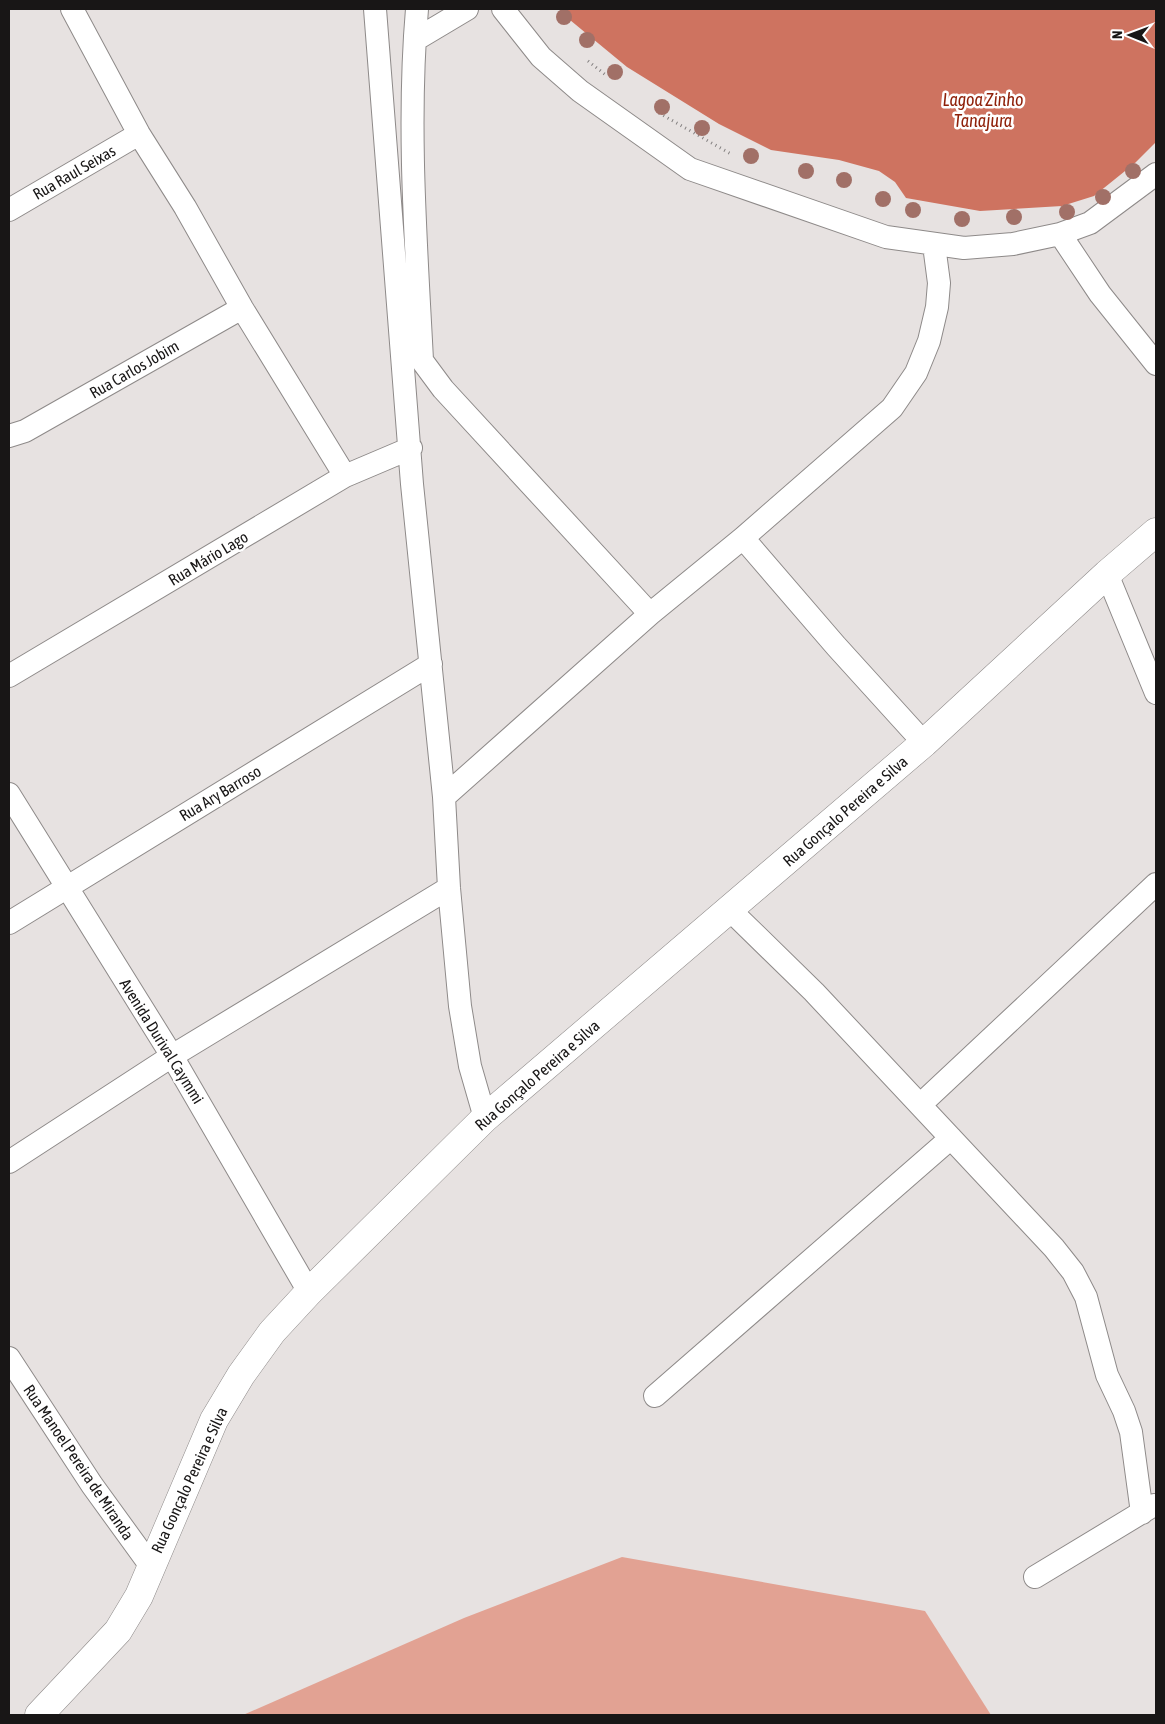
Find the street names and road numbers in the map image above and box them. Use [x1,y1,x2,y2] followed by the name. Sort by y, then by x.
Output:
[30,141,119,203] street label: Rua Raul Seixas
[86,336,182,402] street label: Rua Carlos Jobim
[165,527,251,590] street label: Rua Mário Lago
[779,752,911,871] street label: Rua Gonçalo Pereira e Silva
[176,762,265,825] street label: Rua Ary Barroso
[115,975,208,1107] street label: Avenida Durival Caymmi
[471,1016,603,1135] street label: Rua Gonçalo Pereira e Silva
[20,1381,138,1543] street label: Rua Manoel Pereira de Miranda
[147,1404,232,1556] street label: Rua Gonçalo Pereira e Silva

